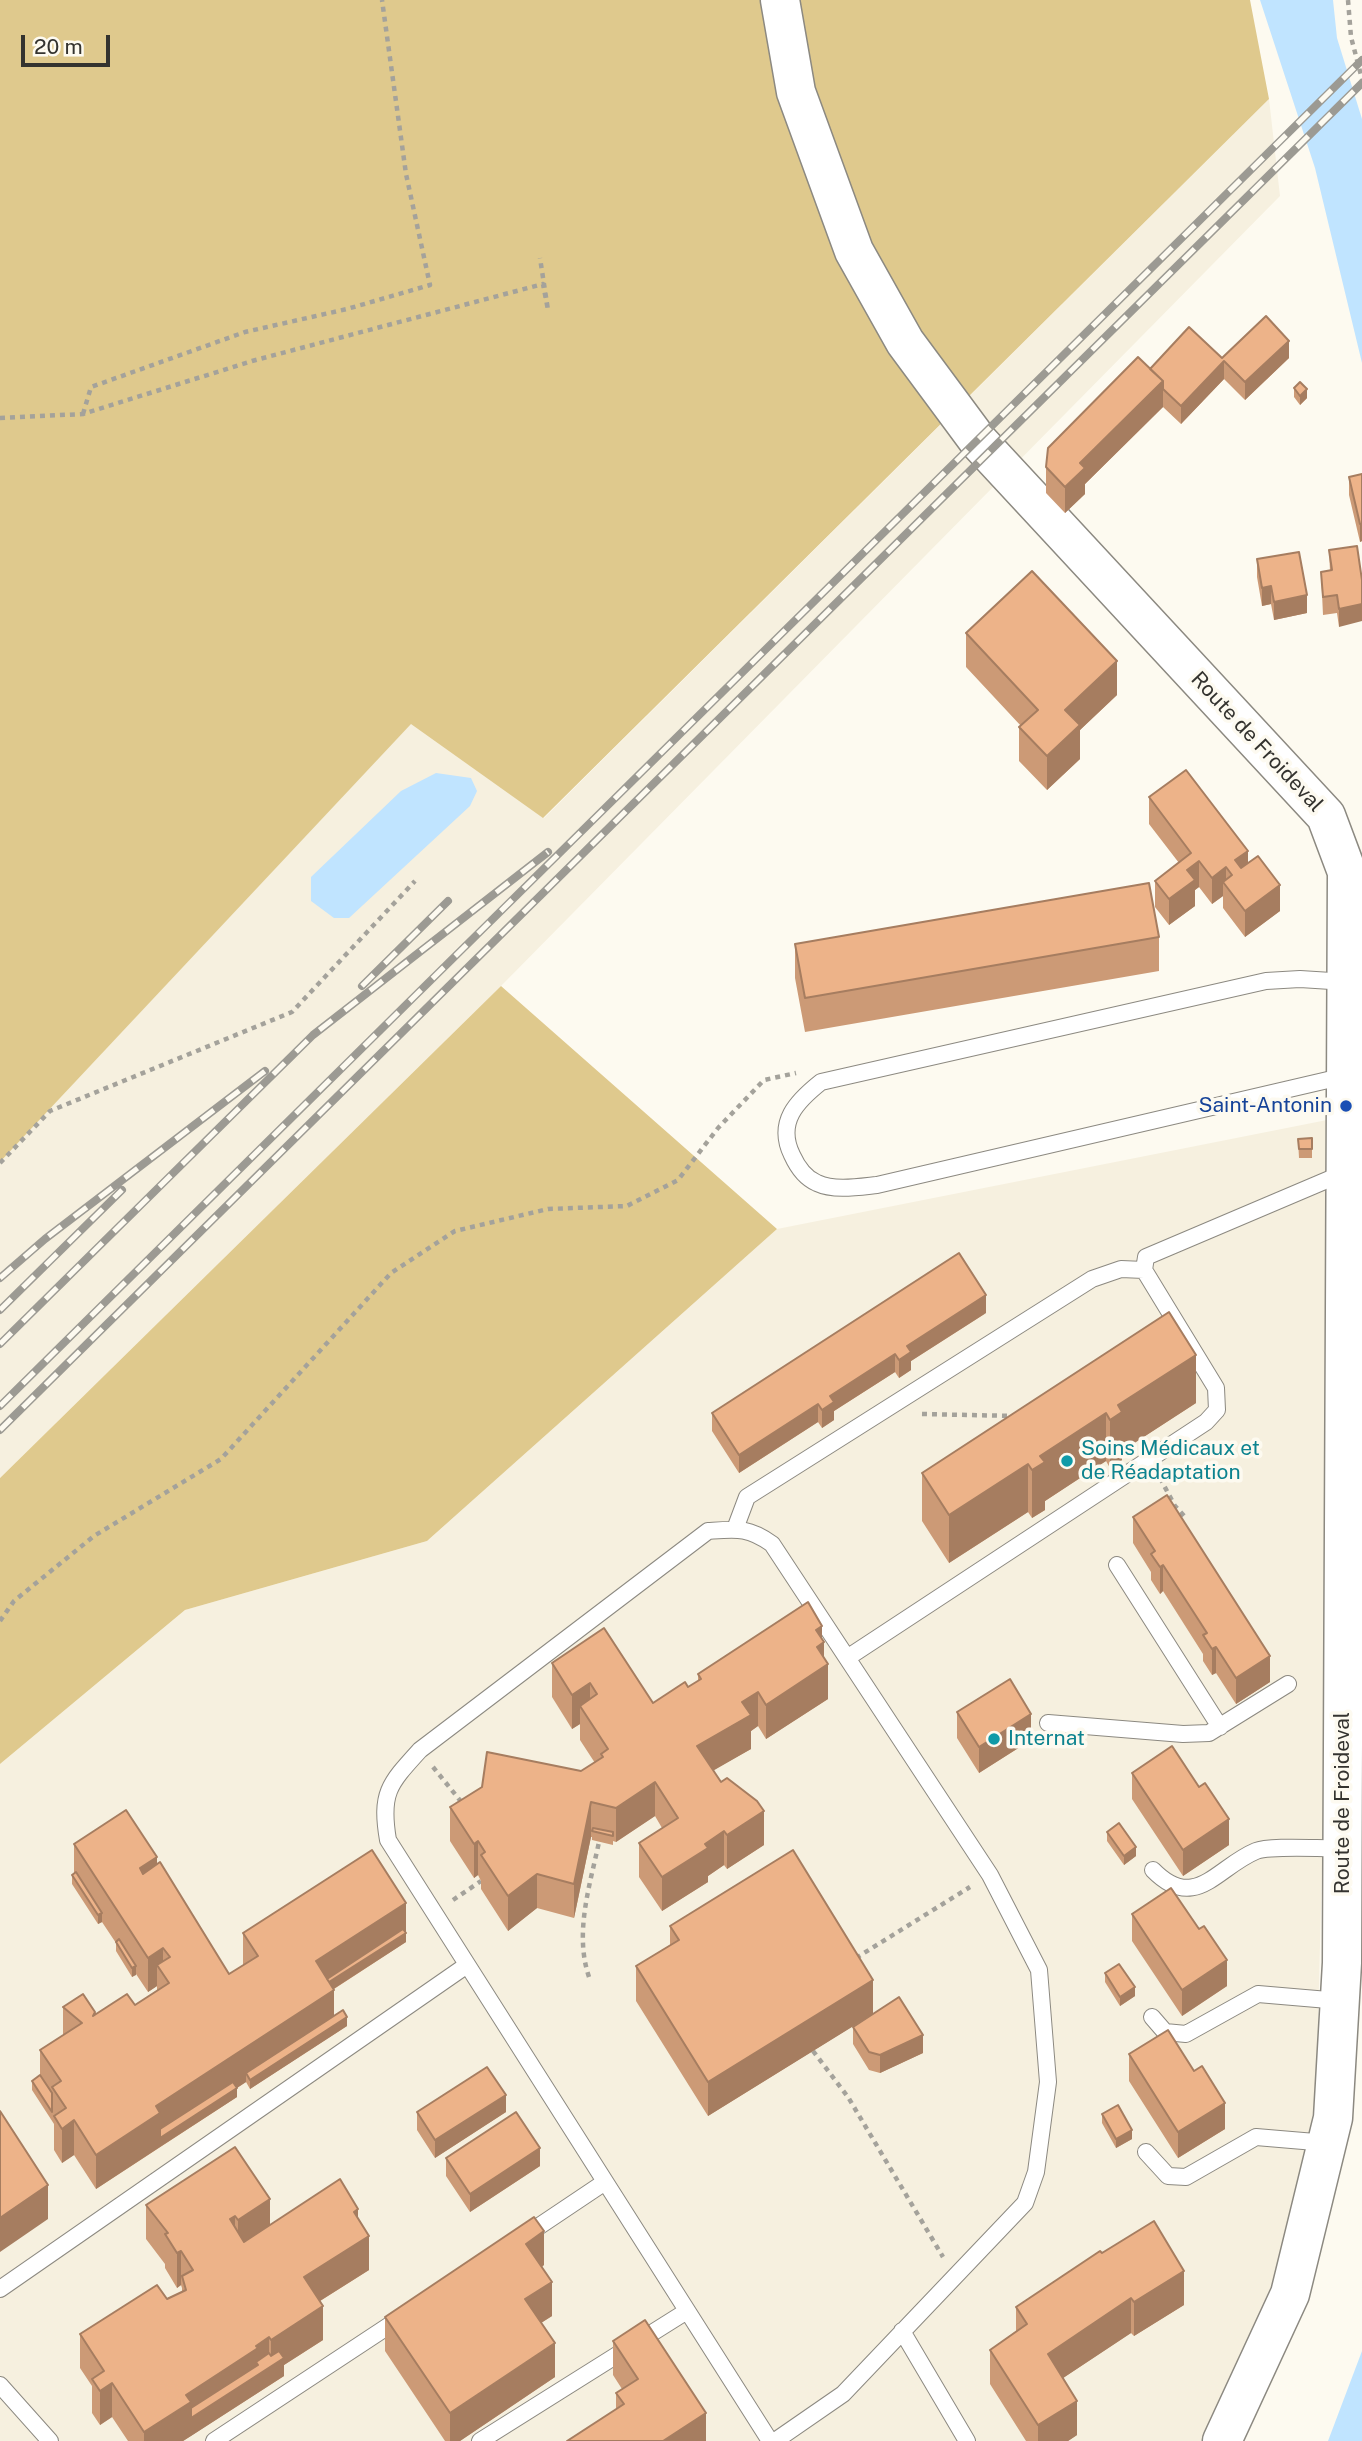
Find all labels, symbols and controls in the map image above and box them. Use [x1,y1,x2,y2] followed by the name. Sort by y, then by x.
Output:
[24,21,114,65] scale bar
[34,34,83,59] text: 20 m
[1186,667,1328,817] street label: Route de Froideval
[1198,1093,1332,1119] place label: Saint-Antonin
[1338,1098,1354,1114] marker: Saint-Antonin
[1081,1436,1260,1486] place label: Soins Médicaux et de Réadaptation
[1059,1453,1075,1469] marker: Soins Médicaux et de Réadaptation
[1330,1712,1356,1894] street label: Route de Froideval
[1008,1726,1085,1752] place label: Internat
[986,1731,1002,1747] marker: Internat

